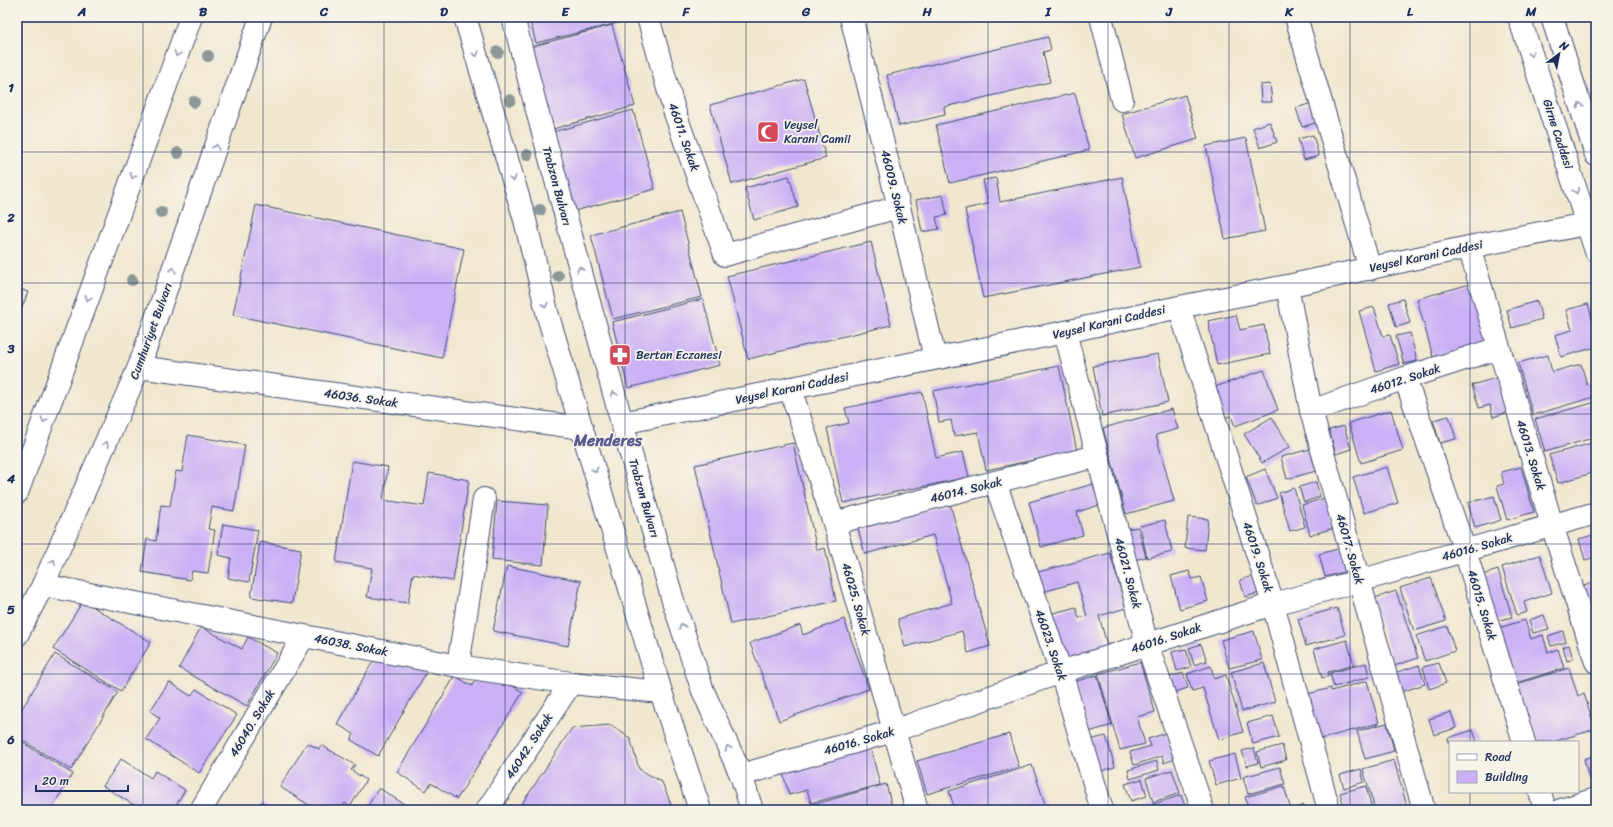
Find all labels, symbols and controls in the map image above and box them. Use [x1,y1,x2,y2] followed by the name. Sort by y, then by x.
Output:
[77,0,86,23] text: A
[199,0,208,23] text: B
[319,0,329,23] text: C
[440,0,448,23] text: D
[561,0,570,23] text: E
[681,0,690,23] text: F
[801,0,811,23] text: G
[921,0,932,23] text: H
[1044,0,1052,23] text: I
[1165,0,1173,23] text: J
[1284,0,1294,23] text: K
[1407,0,1414,23] text: L
[1525,0,1537,23] text: M
[1539,34,1579,74] north arrow
[1555,35,1573,56] text: N
[174,50,182,57] one-way arrow
[1527,50,1535,57] one-way arrow
[471,51,480,58] one-way arrow
[8,76,14,99] text: 1
[1536,96,1580,173] street label: Girne Caddesi
[662,100,706,175] street label: 46011. Sokak
[1576,102,1585,109] one-way arrow
[784,114,851,150] place label: Veysel Karani Camii
[755,119,781,145] mosque icon: Veysel Karani Camii
[211,144,219,151] one-way arrow
[536,144,578,228] street label: Trabzon Bulvarı
[874,147,914,227] street label: 46009. Sokak
[129,172,137,179] one-way arrow
[508,175,517,182] one-way arrow
[1571,187,1580,194] one-way arrow
[6,206,15,229] text: 2
[1367,233,1485,279] street label: Veysel Karani Caddesi
[576,265,585,272] one-way arrow
[168,267,177,274] one-way arrow
[123,279,179,383] street label: Cumhuriyet Bulvarı
[85,294,93,301] one-way arrow
[1050,298,1168,346] street label: Veysel Karani Caddesi
[541,302,549,308] one-way arrow
[6,337,15,360] text: 3
[607,342,633,368] pharmacy icon: Bertan Eczanesi
[636,344,722,366] place label: Bertan Eczanesi
[1367,357,1444,401] street label: 46012. Sokak
[733,365,851,411] street label: Veysel Karani Caddesi
[323,382,400,414] street label: 46036. Sokak
[610,391,619,398] one-way arrow
[40,416,48,423] one-way arrow
[1510,417,1552,494] street label: 46013. Sokak
[573,426,643,455] district label: Menderes
[101,440,109,448] one-way arrow
[622,456,666,540] street label: Trabzon Bulvarı
[590,466,599,473] one-way arrow
[6,467,16,490] text: 4
[928,470,1005,510] street label: 46014. Sokak
[1329,511,1371,588] street label: 46017. Sokak
[1236,519,1280,596] street label: 46019. Sokak
[1439,526,1516,568] street label: 46016. Sokak
[1108,535,1148,612] street label: 46021. Sokak
[48,559,56,567] one-way arrow
[835,560,877,639] street label: 46025. Sokak
[1461,567,1503,644] street label: 46015. Sokak
[7,598,15,621] text: 5
[1028,606,1074,684] street label: 46023. Sokak
[1128,616,1205,660] street label: 46016. Sokak
[678,623,686,630] one-way arrow
[312,627,390,663] street label: 46038. Sokak
[223,684,281,761] street label: 46040. Sokak
[499,708,559,784] street label: 46042. Sokak
[821,720,898,762] street label: 46016. Sokak
[6,728,15,751] text: 6
[1449,741,1579,793] legend
[725,744,733,752] one-way arrow
[1485,746,1512,768] text: Road
[1485,766,1528,788] text: Building
[36,767,128,793] scale bar
[42,770,69,792] text: 20 m

